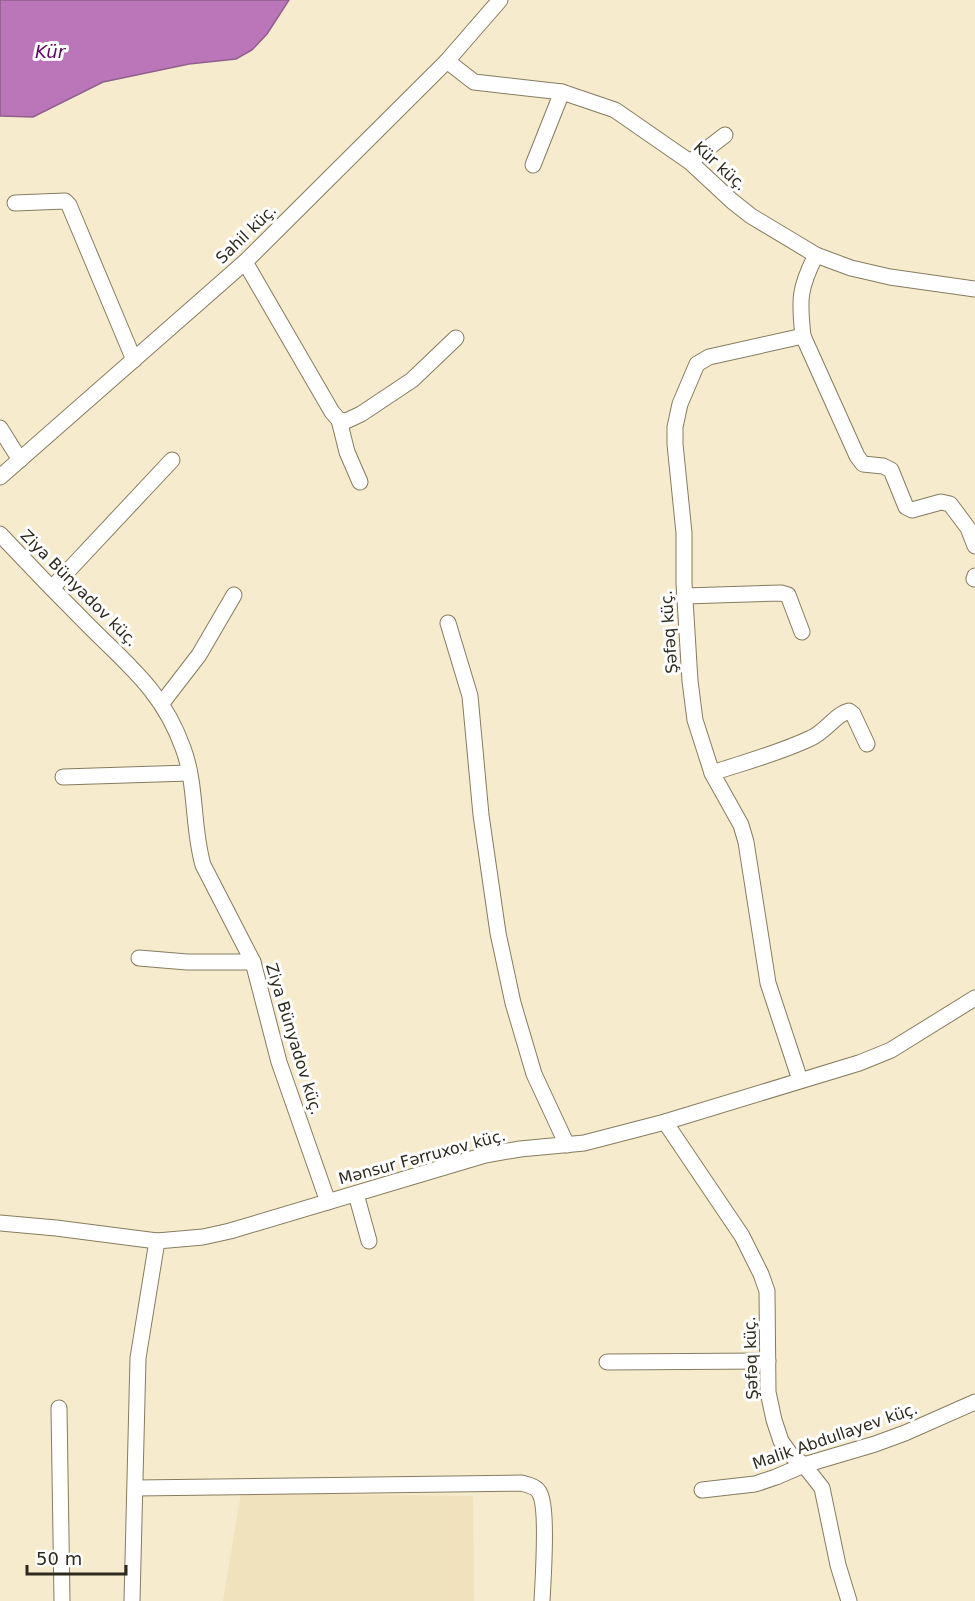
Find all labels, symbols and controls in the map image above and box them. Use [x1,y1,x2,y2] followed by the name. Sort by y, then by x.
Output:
[35,41,67,62] water label: Kür
[690,137,750,195] street label: Kür küç.
[212,200,280,268] street label: Sahil küç.
[17,526,141,650] street label: Ziya Bünyadov küç.
[657,590,681,674] street label: Şəfəq küç.
[262,961,326,1117] street label: Ziya Bünyadov küç.
[336,1126,508,1188] street label: Mənsur Fərruxov küç.
[740,1316,762,1400] street label: Şəfəq küç.
[750,1399,920,1473] street label: Malik Abdullayev küç.
[27,1538,126,1576] scale bar
[36,1548,82,1569] text: 50 m

